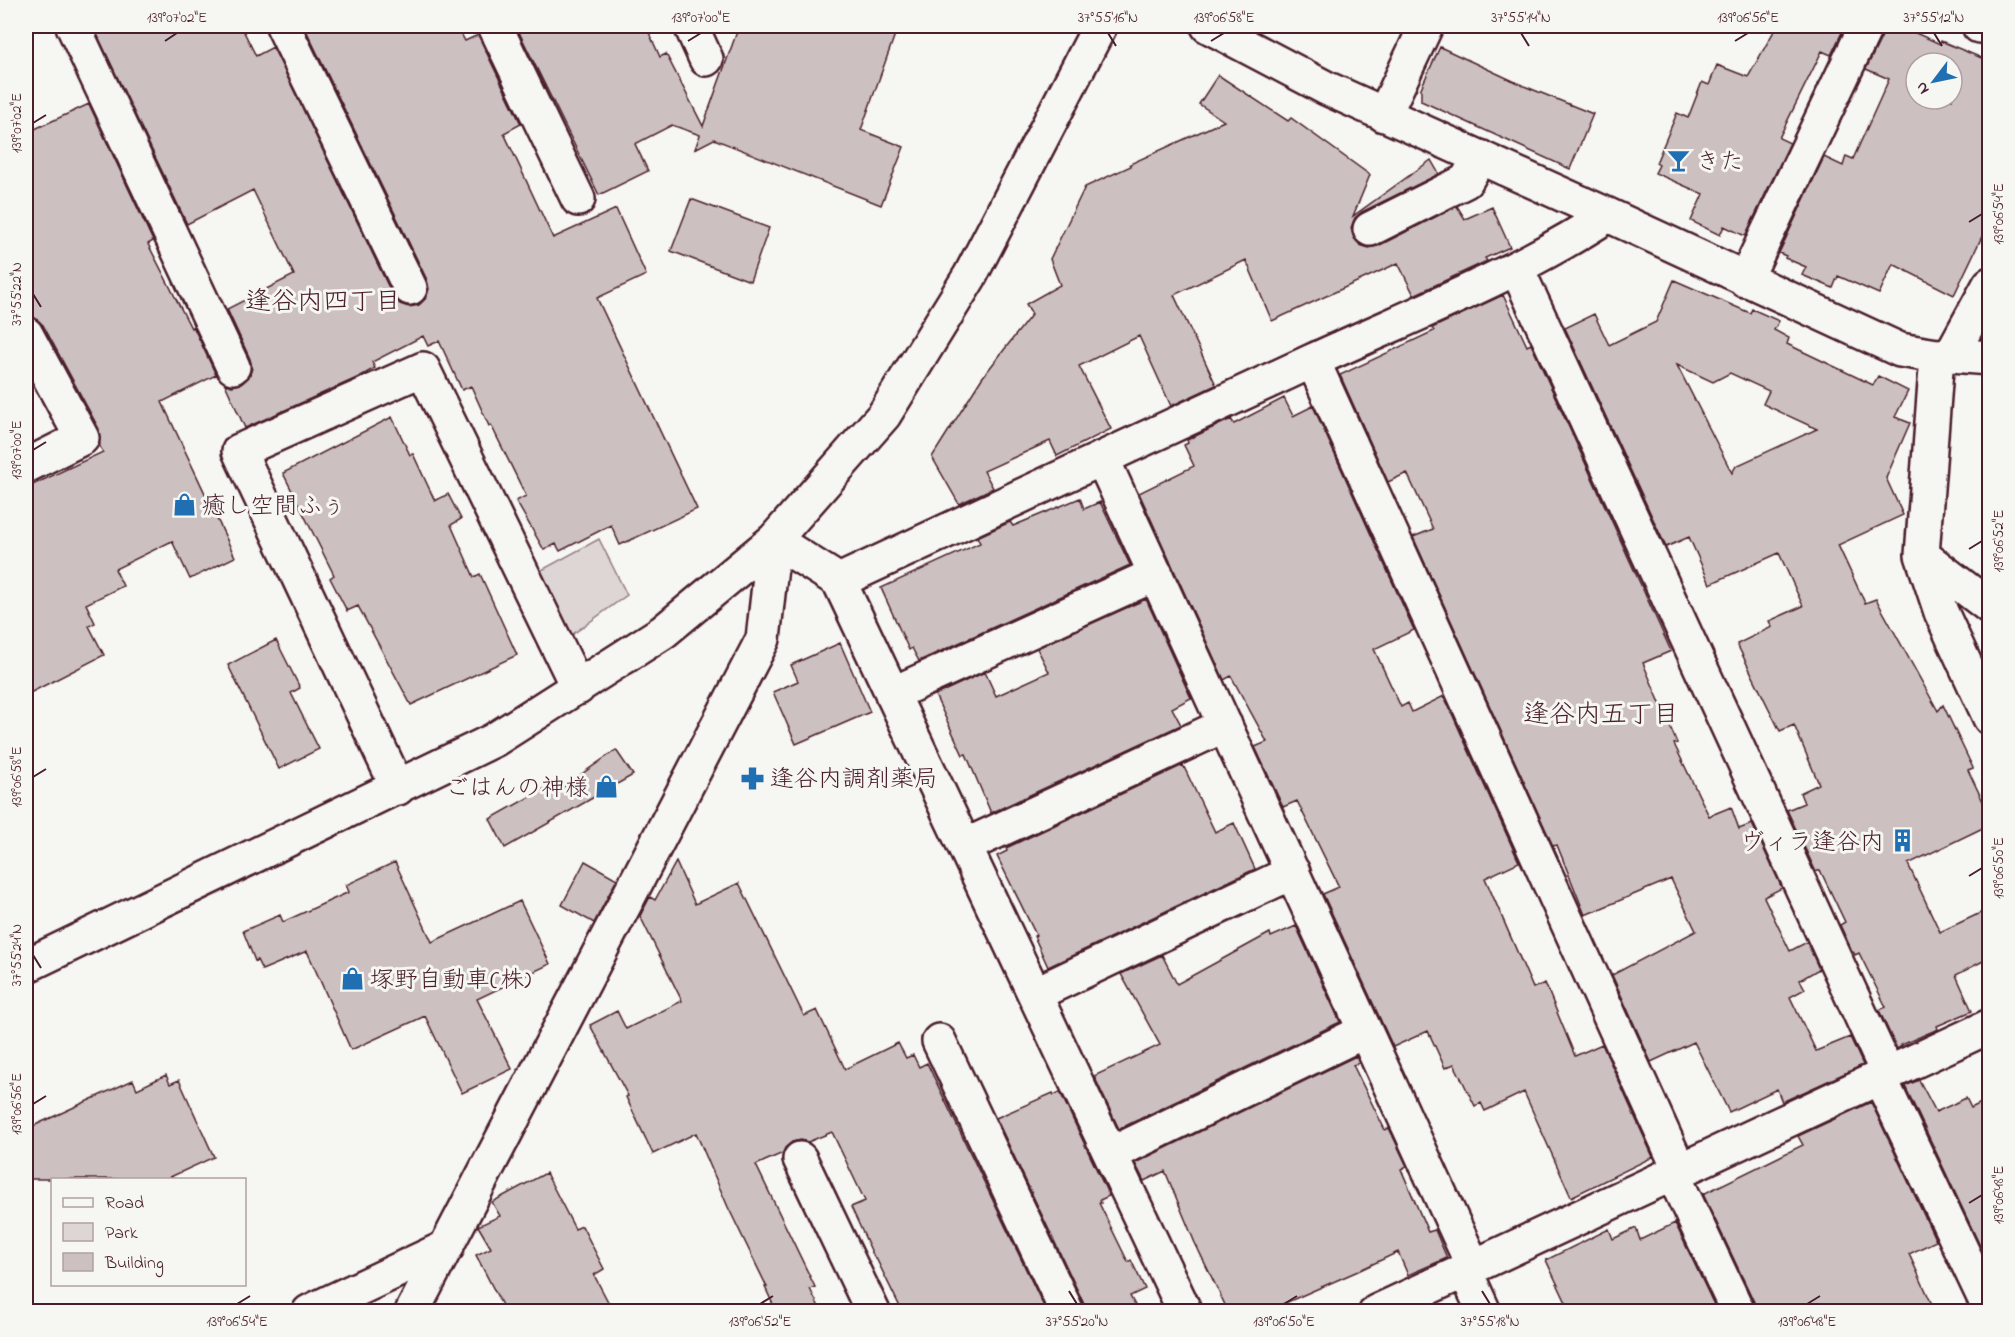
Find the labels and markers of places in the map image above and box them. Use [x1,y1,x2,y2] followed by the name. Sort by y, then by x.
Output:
[1696,146,1744,181] place label: きた
[1665,148,1691,174] bar icon: きた
[202,490,346,525] place label: 癒し空間ふぅ
[171,492,197,518] shop icon: 癒し空間ふぅ
[770,763,938,798] place label: 逢谷内調剤薬局
[739,765,765,791] pharmacy icon: 逢谷内調剤薬局
[445,772,589,807] place label: ごはんの神様
[594,774,620,800] shop icon: ごはんの神様
[1740,826,1884,861] place label: ヴィラ逢谷内
[1889,828,1915,854] building icon: ヴィラ逢谷内
[370,964,531,999] place label: 塚野自動車(株)
[339,966,365,992] shop icon: 塚野自動車(株)

